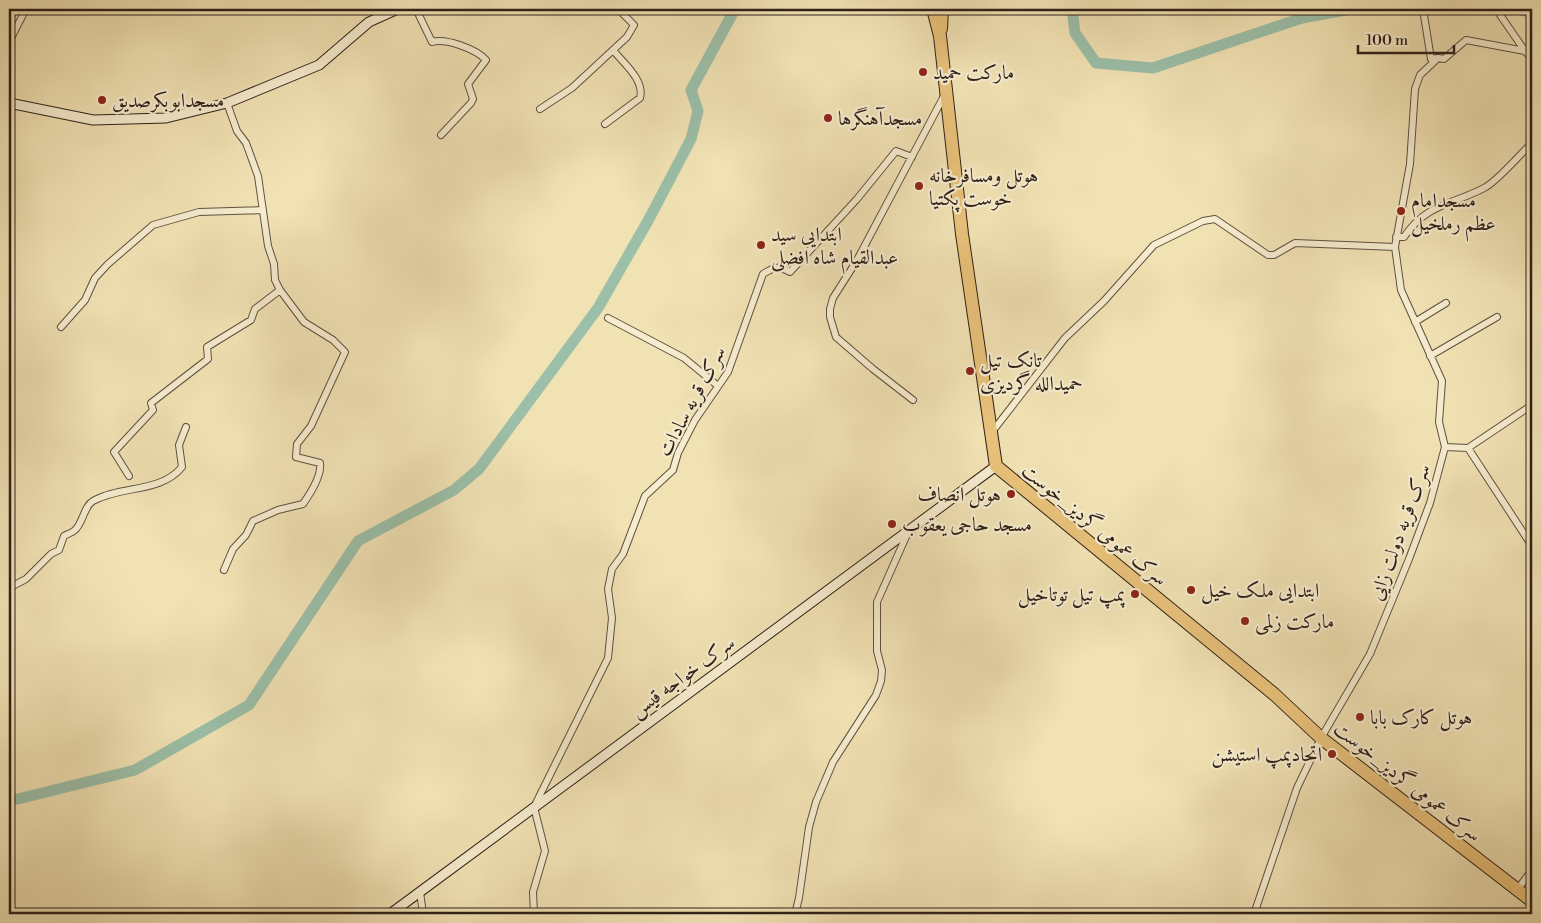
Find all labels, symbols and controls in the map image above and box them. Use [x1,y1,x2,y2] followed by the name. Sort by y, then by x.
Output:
[1358,22,1455,54] scale bar
[1366,31,1408,50] text: 100 m
[933,61,1014,86] place label: مارکت حمید
[917,66,929,78] marker: مارکت حمید
[112,89,224,114] place label: مسجدابوبکرصدیق
[96,94,108,106] marker: مسجدابوبکرصدیق
[838,106,922,132] place label: مسجدآهنگرها
[822,112,834,124] marker: مسجدآهنگرها
[929,164,1038,213] place label: هوتل ومسافرخانه خوست پکتیا
[913,180,925,192] marker: هوتل ومسافرخانه خوست پکتیا
[1411,189,1496,242] place label: مسجدامام عظم رملخیل
[1395,205,1407,217] marker: مسجدامام عظم رملخیل
[771,223,898,275] place label: ابتدایی سید عبدالقیام شاه افضلی
[755,239,767,251] marker: ابتدایی سید عبدالقیام شاه افضلی
[653,342,732,461] street label: سرک قریه سادات
[980,349,1083,397] place label: تانک تیل حمیدالله گردیزی
[964,365,976,377] marker: تانک تیل حمیدالله گردیزی
[1016,457,1173,592] street label: سرک عمومی گردیز_خوست
[1364,461,1437,604] street label: سرک قریه دولت زایی
[917,483,1001,509] place label: هوتل انصاف
[1005,488,1017,500] marker: هوتل انصاف
[902,513,1032,538] place label: مسجد حاجی یعقوب
[886,518,898,530] marker: مسجد حاجی یعقوب
[1201,579,1319,605] place label: ابتدایی ملک خیل
[1018,583,1126,609] place label: پمپ تیل توتاخیل
[1185,584,1197,596] marker: ابتدایی ملک خیل
[1129,588,1141,600] marker: پمپ تیل توتاخیل
[1255,610,1334,635] place label: مارکت زلمی
[1239,615,1251,627] marker: مارکت زلمی
[625,631,740,724] street label: سرک خواجه قیس
[1370,706,1472,732] place label: هوتل کارک بابا
[1354,711,1366,723] marker: هوتل کارک بابا
[1328,715,1487,848] street label: سرک عمومی گردیز_خوست
[1212,743,1322,769] place label: اتحادپمپ استیشن
[1326,748,1338,760] marker: اتحادپمپ استیشن

